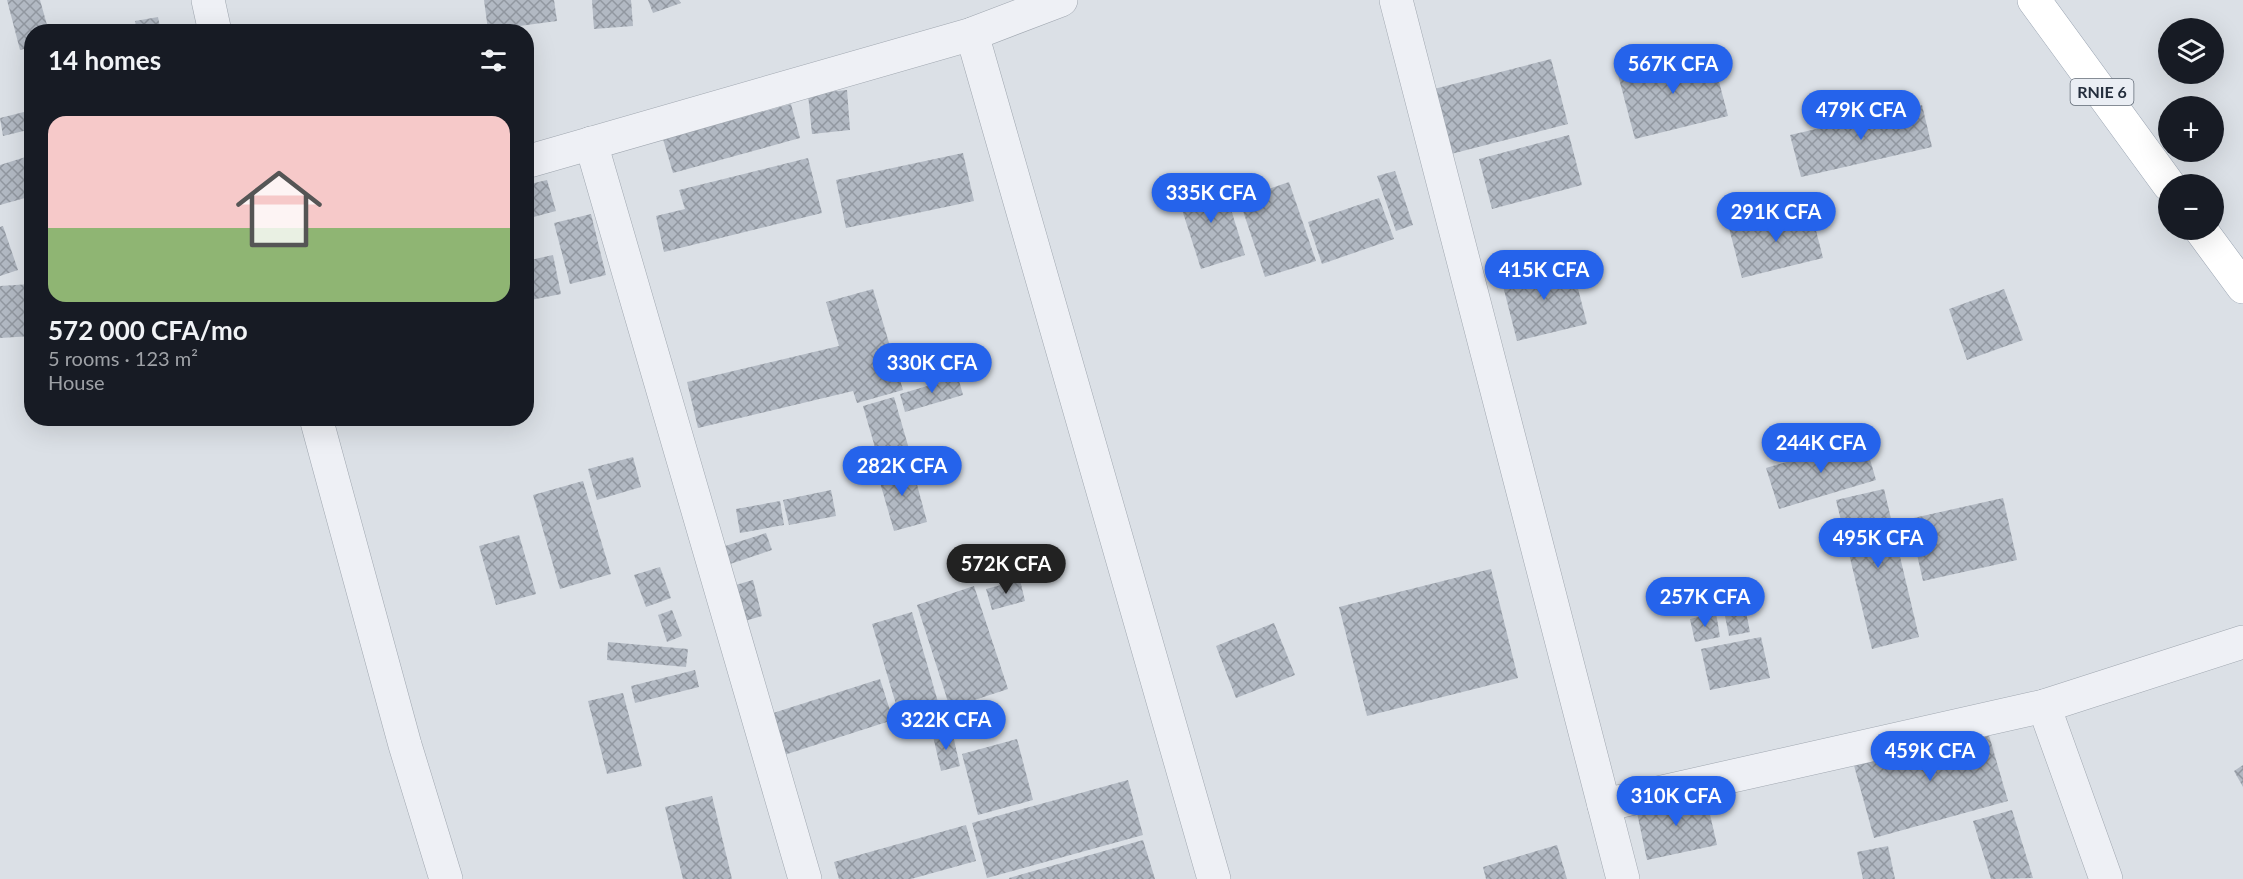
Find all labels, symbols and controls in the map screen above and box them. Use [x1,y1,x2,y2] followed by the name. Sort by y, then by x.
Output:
[2158,18,2224,240] map controls
[2158,18,2224,84] button: layers
[48,44,161,76] text: 14 homes
[477,44,510,77] icon: filters
[1611,44,1735,95] pin: 567K CFA
[1628,51,1718,75] text: 567K CFA
[2070,79,2134,105] road number: RNIE 6
[1799,90,1923,141] pin: 479K CFA
[2158,96,2224,162] button: +
[1816,97,1906,121] text: 479K CFA
[225,155,333,263] icon: home
[1149,173,1273,224] pin: 335K CFA
[2158,174,2224,240] button: −
[1166,180,1256,204] text: 335K CFA
[1714,192,1838,243] pin: 291K CFA
[1731,199,1821,223] text: 291K CFA
[1482,250,1606,301] pin: 415K CFA
[1499,257,1589,281] text: 415K CFA
[48,314,248,346] text: 572 000 CFA/mo
[870,343,994,394] pin: 330K CFA
[48,346,198,370] text: 5 rooms · 123 m²
[887,350,977,374] text: 330K CFA
[48,370,105,394] text: House
[1759,423,1883,474] pin: 244K CFA
[1776,430,1866,454] text: 244K CFA
[840,446,964,497] pin: 282K CFA
[857,453,947,477] text: 282K CFA
[1816,518,1940,569] pin: 495K CFA
[1833,525,1923,549] text: 495K CFA
[944,544,1068,595] pin: 572K CFA
[961,551,1051,575] text: 572K CFA
[1643,577,1767,628] pin: 257K CFA
[1660,584,1750,608] text: 257K CFA
[884,700,1008,751] pin: 322K CFA
[901,707,991,731] text: 322K CFA
[1868,731,1992,782] pin: 459K CFA
[1885,738,1975,762] text: 459K CFA
[1614,776,1738,827] pin: 310K CFA
[1631,783,1721,807] text: 310K CFA

